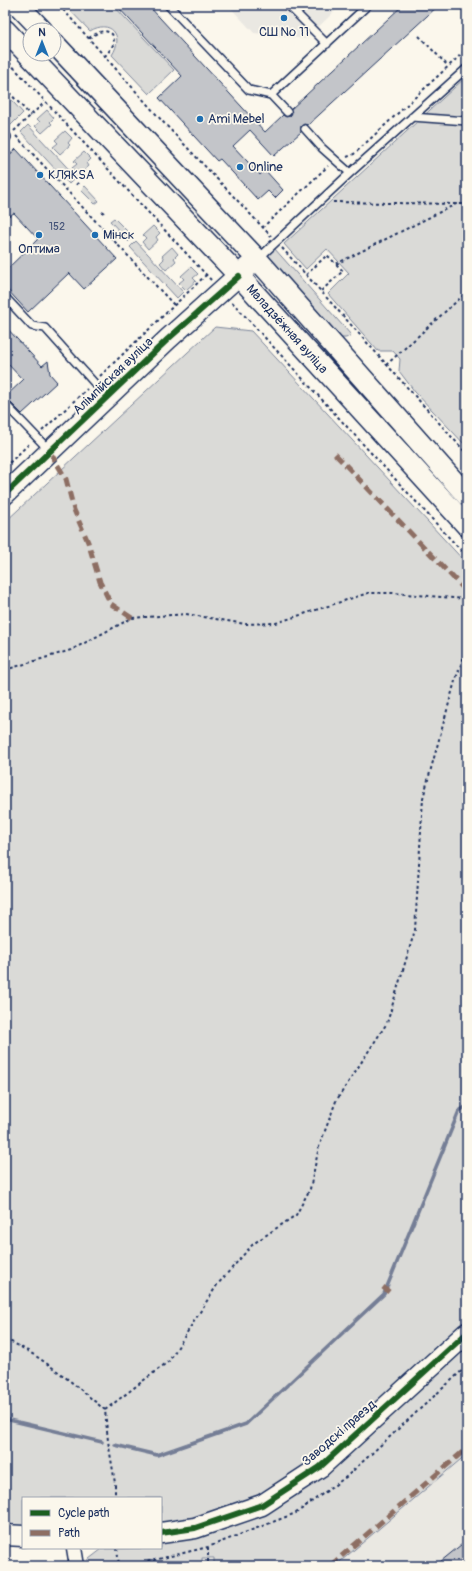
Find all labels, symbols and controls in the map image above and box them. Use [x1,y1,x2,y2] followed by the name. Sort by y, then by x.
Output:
[279,13,289,23] marker: СШ № 11
[22,22,62,62] north arrow
[259,24,309,40] place label: СШ № 11
[38,26,46,39] text: N
[208,111,265,127] place label: Ami Mebel
[195,114,205,124] marker: Ami Mebel
[248,159,283,175] place label: Online
[235,162,245,172] marker: Online
[48,167,95,183] place label: КЛЯКSА
[35,170,45,180] marker: КЛЯКSА
[49,220,65,233] house number: 152
[103,227,135,243] place label: Мінск
[34,230,44,240] marker: Оптима
[90,230,100,240] marker: Мінск
[18,241,60,257] place label: Оптима
[243,281,331,377] street label: Маладзёжная вуліца
[70,334,156,418] street label: Алімпійская вуліца
[299,1396,379,1469] street label: Заводскі праезд
[22,1497,162,1549] legend
[58,1506,110,1521] text: Cycle path
[58,1526,80,1541] text: Path

